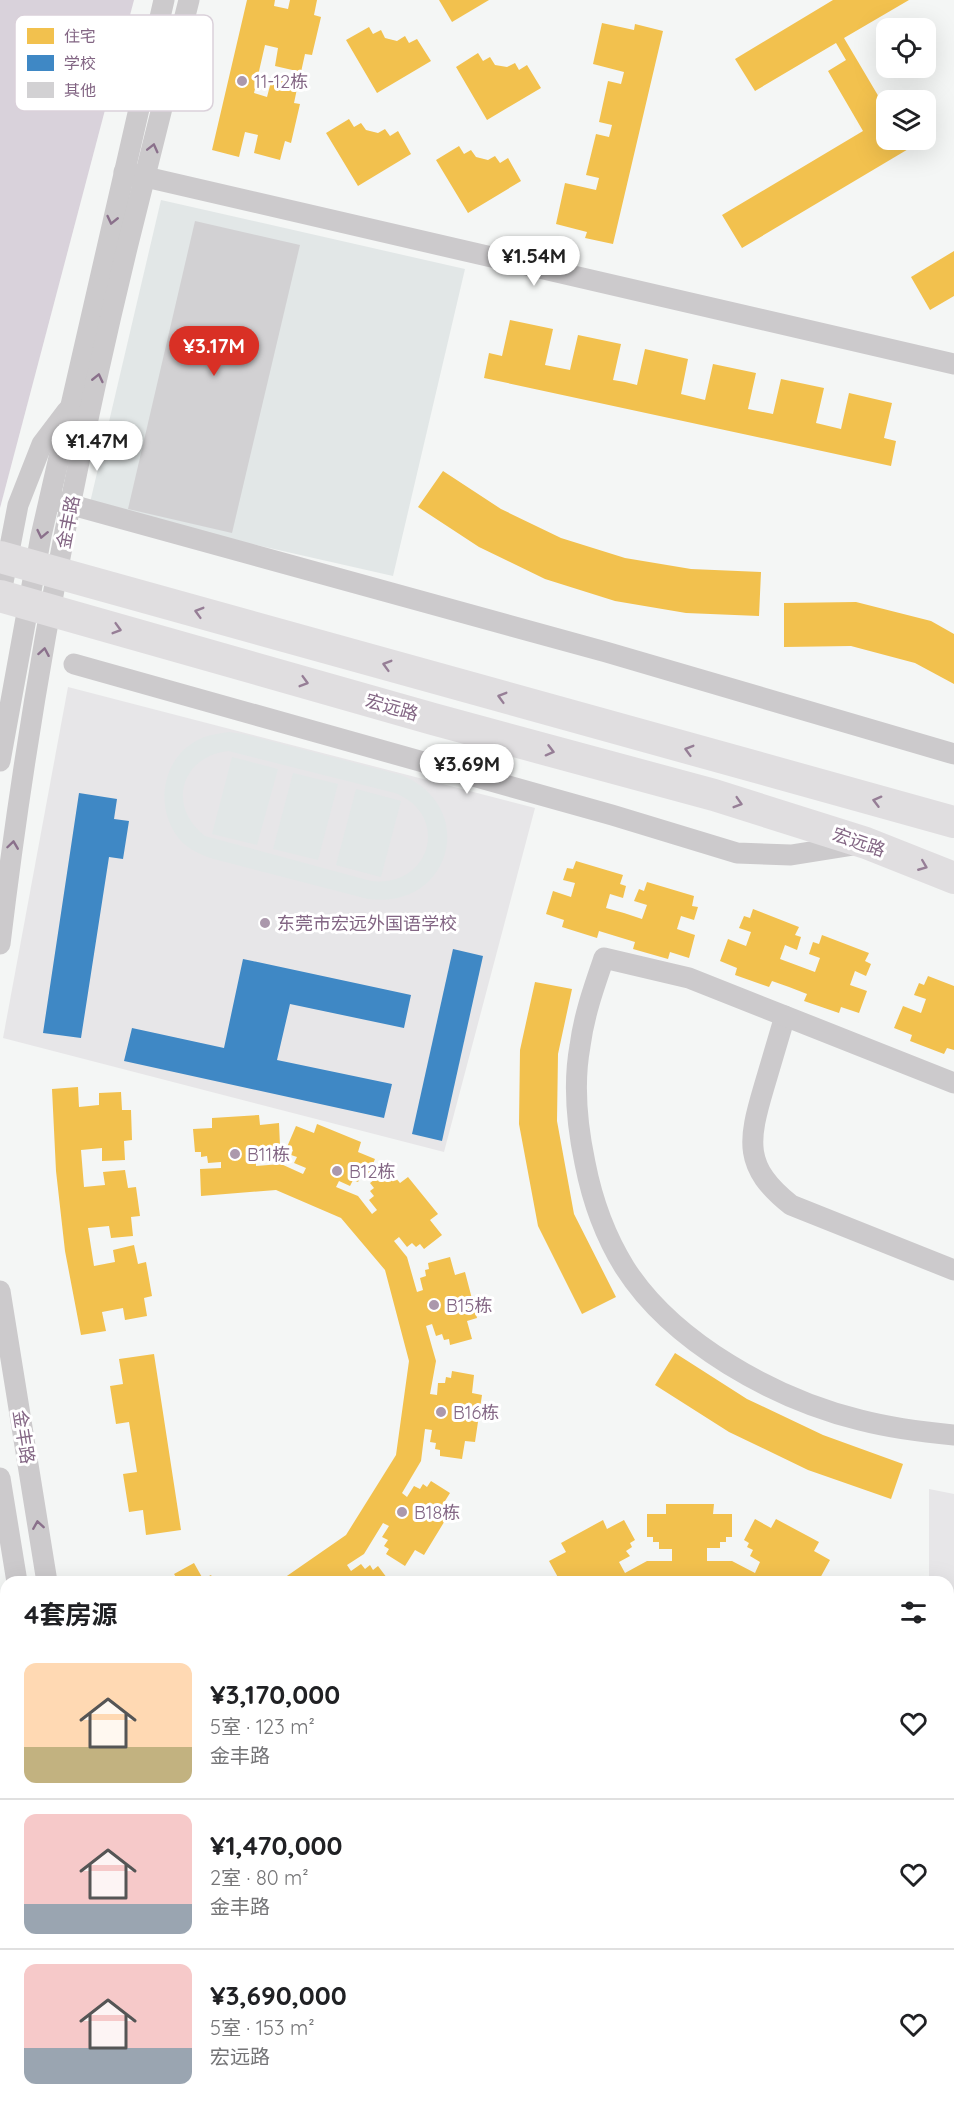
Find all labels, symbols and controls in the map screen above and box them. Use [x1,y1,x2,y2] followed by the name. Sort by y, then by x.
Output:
[15,15,213,111] legend
[876,18,936,150] map controls
[876,18,936,78] button: locate
[64,26,96,46] text: 住宅
[64,53,96,73] text: 学校
[254,70,308,93] place label: 11-12栋
[235,74,249,88] marker: 11-12栋
[64,80,96,100] text: 其他
[876,90,936,150] button: layers
[145,143,158,153] one-way arrow
[107,215,120,225] one-way arrow
[485,236,583,287] pin: ¥1.54M
[502,243,566,268] text: ¥1.54M
[165,326,263,377] pin: ¥3.17M
[183,333,245,358] text: ¥3.17M
[91,374,104,384] one-way arrow
[48,421,146,472] pin: ¥1.47M
[66,428,128,453] text: ¥1.47M
[52,493,84,551] street label: 金丰路
[36,528,49,538] one-way arrow
[195,607,205,620] one-way arrow
[111,622,122,634] one-way arrow
[37,647,49,657] one-way arrow
[382,660,393,672] one-way arrow
[299,675,309,687] one-way arrow
[363,689,421,725] street label: 宏远路
[497,692,507,704] one-way arrow
[545,743,555,756] one-way arrow
[418,744,516,795] pin: ¥3.69M
[684,744,694,757] one-way arrow
[434,751,500,776] text: ¥3.69M
[732,796,743,808] one-way arrow
[872,796,883,808] one-way arrow
[830,822,888,862] street label: 宏远路
[7,840,19,849] one-way arrow
[916,859,927,871] one-way arrow
[277,912,457,935] place label: 东莞市宏远外国语学校
[258,916,272,930] marker: 东莞市宏远外国语学校
[247,1143,290,1166] place label: B11栋
[228,1147,242,1161] marker: B11栋
[349,1160,395,1183] place label: B12栋
[330,1164,344,1178] marker: B12栋
[446,1294,492,1317] place label: B15栋
[427,1298,441,1312] marker: B15栋
[453,1401,499,1424] place label: B16栋
[434,1405,448,1419] marker: B16栋
[8,1409,40,1465] street label: 金丰路
[414,1501,460,1524] place label: B18栋
[395,1505,409,1519] marker: B18栋
[32,1520,45,1530] one-way arrow
[897,1596,930,1629] icon: filters
[24,1598,117,1631] text: 4套房源
[210,1678,340,1711] text: ¥3,170,000
[72,1687,144,1759] icon: home
[897,1707,930,1740] icon: heart
[210,1714,315,1739] text: 5室 · 123 m²
[210,1743,270,1768] text: 金丰路
[210,1829,343,1862] text: ¥1,470,000
[72,1838,144,1910] icon: home
[897,1858,930,1891] icon: heart
[210,1865,309,1890] text: 2室 · 80 m²
[210,1894,270,1919] text: 金丰路
[210,1979,347,2012] text: ¥3,690,000
[72,1988,144,2060] icon: home
[897,2008,930,2041] icon: heart
[210,2015,315,2040] text: 5室 · 153 m²
[210,2044,270,2069] text: 宏远路

